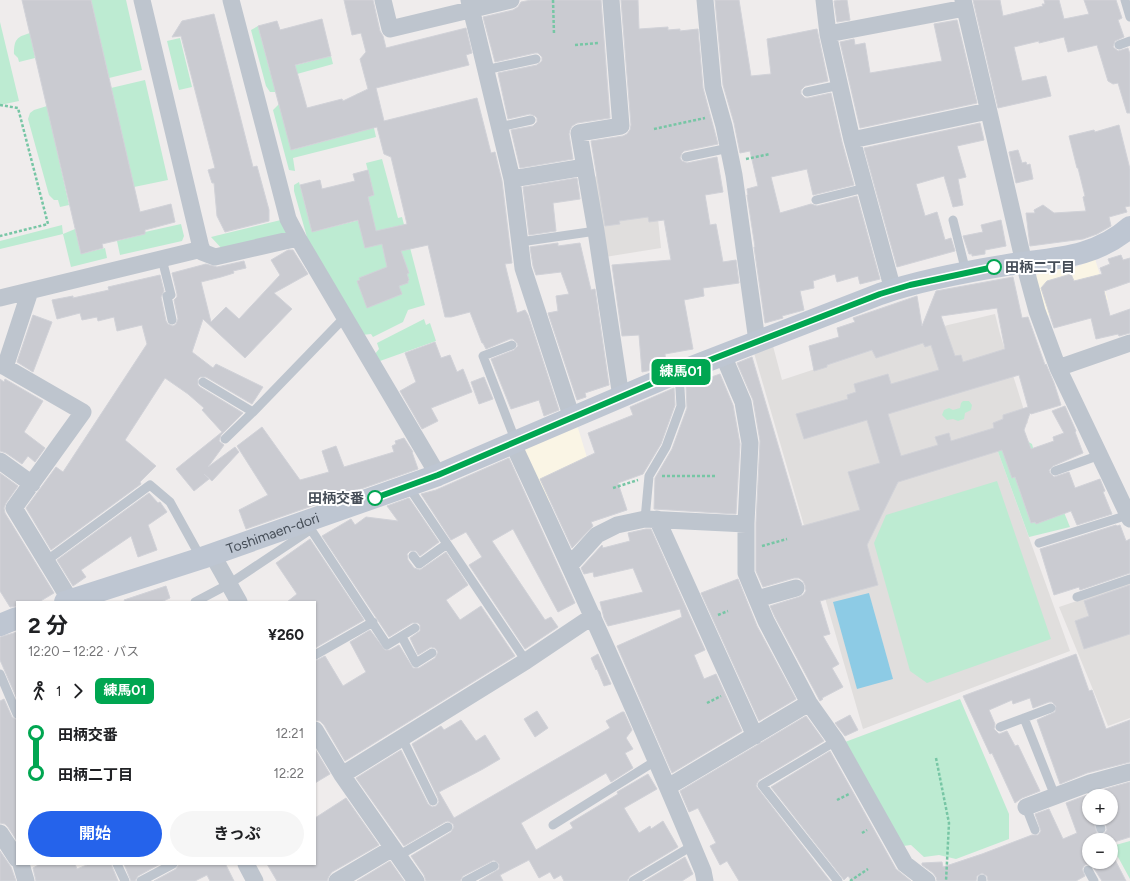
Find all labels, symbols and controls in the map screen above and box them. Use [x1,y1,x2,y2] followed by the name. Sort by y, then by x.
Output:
[986,259,1002,275] marker: 田柄二丁目
[1005,259,1075,276] place label: 田柄二丁目
[653,359,709,385] line badge: 練馬01
[660,363,702,380] text: 練馬01
[308,490,364,507] place label: 田柄交番
[367,490,383,506] marker: 田柄交番
[224,509,322,557] street label: Toshimaen-dori
[28,612,68,639] text: 2 分
[268,626,304,644] text: ¥260
[28,644,139,659] text: 12:20 – 12:22 · バス
[28,680,50,702] icon: walk
[67,680,89,702] icon: forward
[103,682,146,699] text: 練馬01
[56,684,61,699] text: 1
[58,726,118,744] text: 田柄交番
[275,726,304,741] text: 12:21
[58,766,133,784] text: 田柄二丁目
[274,766,304,781] text: 12:22
[1082,789,1118,869] map controls
[1082,789,1118,825] button: +
[28,811,162,857] button: 開始
[170,811,304,857] button: きっぷ
[1082,833,1118,869] button: −

